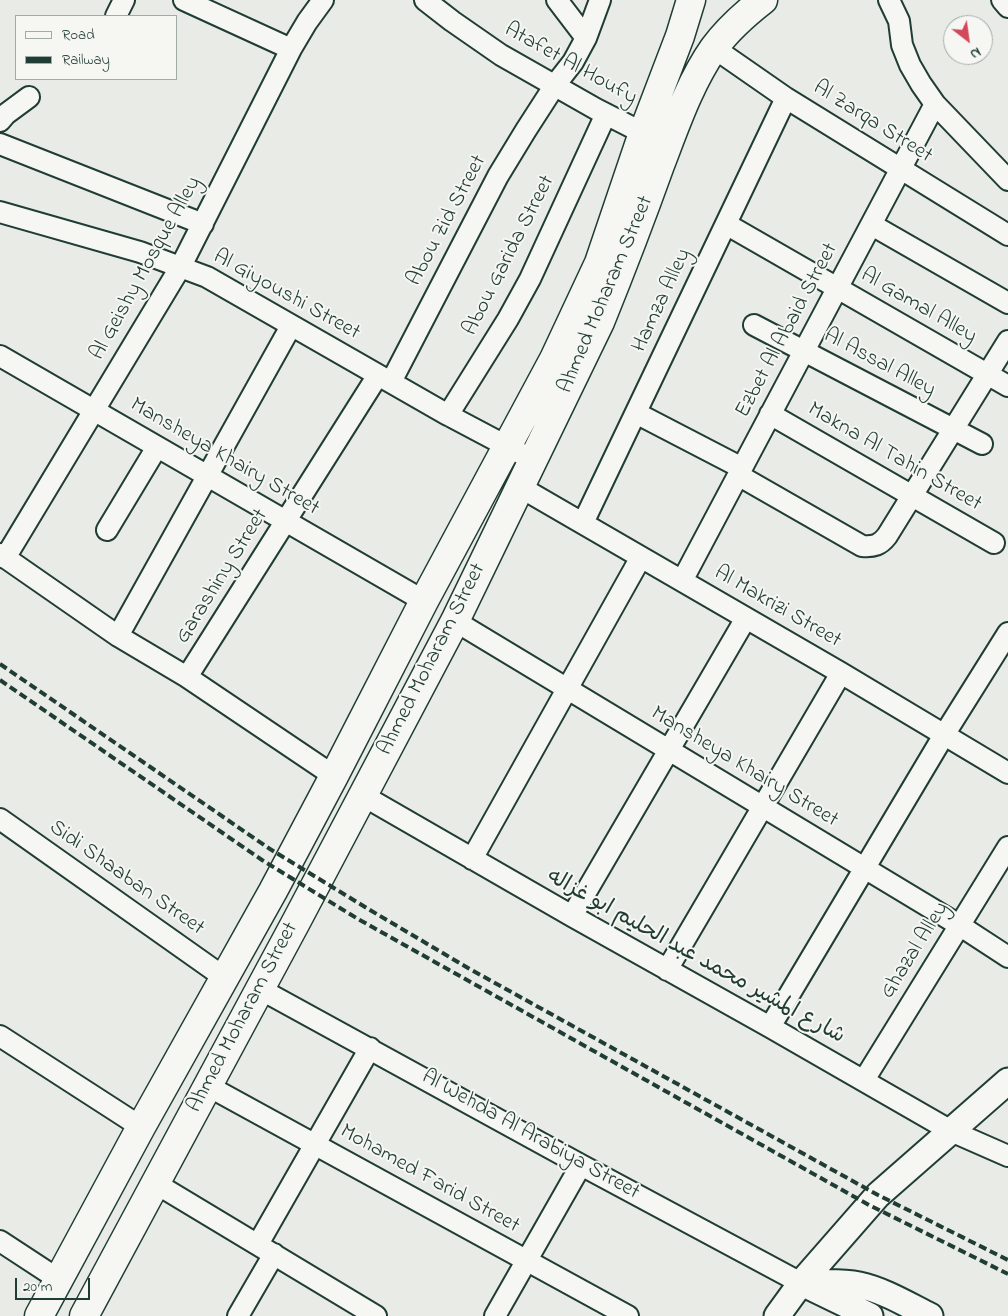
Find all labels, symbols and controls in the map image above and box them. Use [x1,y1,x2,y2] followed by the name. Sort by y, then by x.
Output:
[15,15,178,80] legend
[943,15,993,65] north arrow
[499,18,641,112] street label: Atafet Al Houfy
[62,24,95,46] text: Road
[966,41,985,64] text: N
[62,49,110,71] text: Railway
[807,76,937,170] street label: Al Zarqa Street
[402,151,494,291] street label: Abou Zid Street
[458,171,562,341] street label: Abou Garida Street
[86,173,208,365] street label: Al Geishy Mosque Alley
[553,192,661,398] street label: Ahmed Moharam Street
[731,239,845,423] street label: Ezbet Al Abaid Street
[208,245,364,347] street label: Al Giyoushi Street
[628,245,698,357] street label: Hamza Alley
[855,263,981,351] street label: Al Gamal Alley
[819,324,939,404] street label: Al Assal Alley
[125,393,323,523] street label: Mansheya Khairy Street
[802,397,986,519] street label: Makna Al Tahin Street
[171,505,275,649] street label: Garashiny Street
[373,560,493,760] street label: Ahmed Moharam Street
[709,561,845,655] street label: Al Makrizi Street
[645,702,843,834] street label: Mansheya Khairy Street
[43,816,209,942] street label: Sidi Shaaban Street
[541,865,849,1051] street label: شارع المشير محمد عبد الحليم ابو غزاله
[876,898,956,1004] street label: Ghazal Alley
[183,918,305,1118] street label: Ahmed Moharam Street
[416,1065,644,1207] street label: Al Wehda Al Arabiya Street
[334,1120,524,1240] street label: Mohamed Farid Street
[18,1268,92,1300] scale bar
[23,1276,52,1298] text: 20 m

